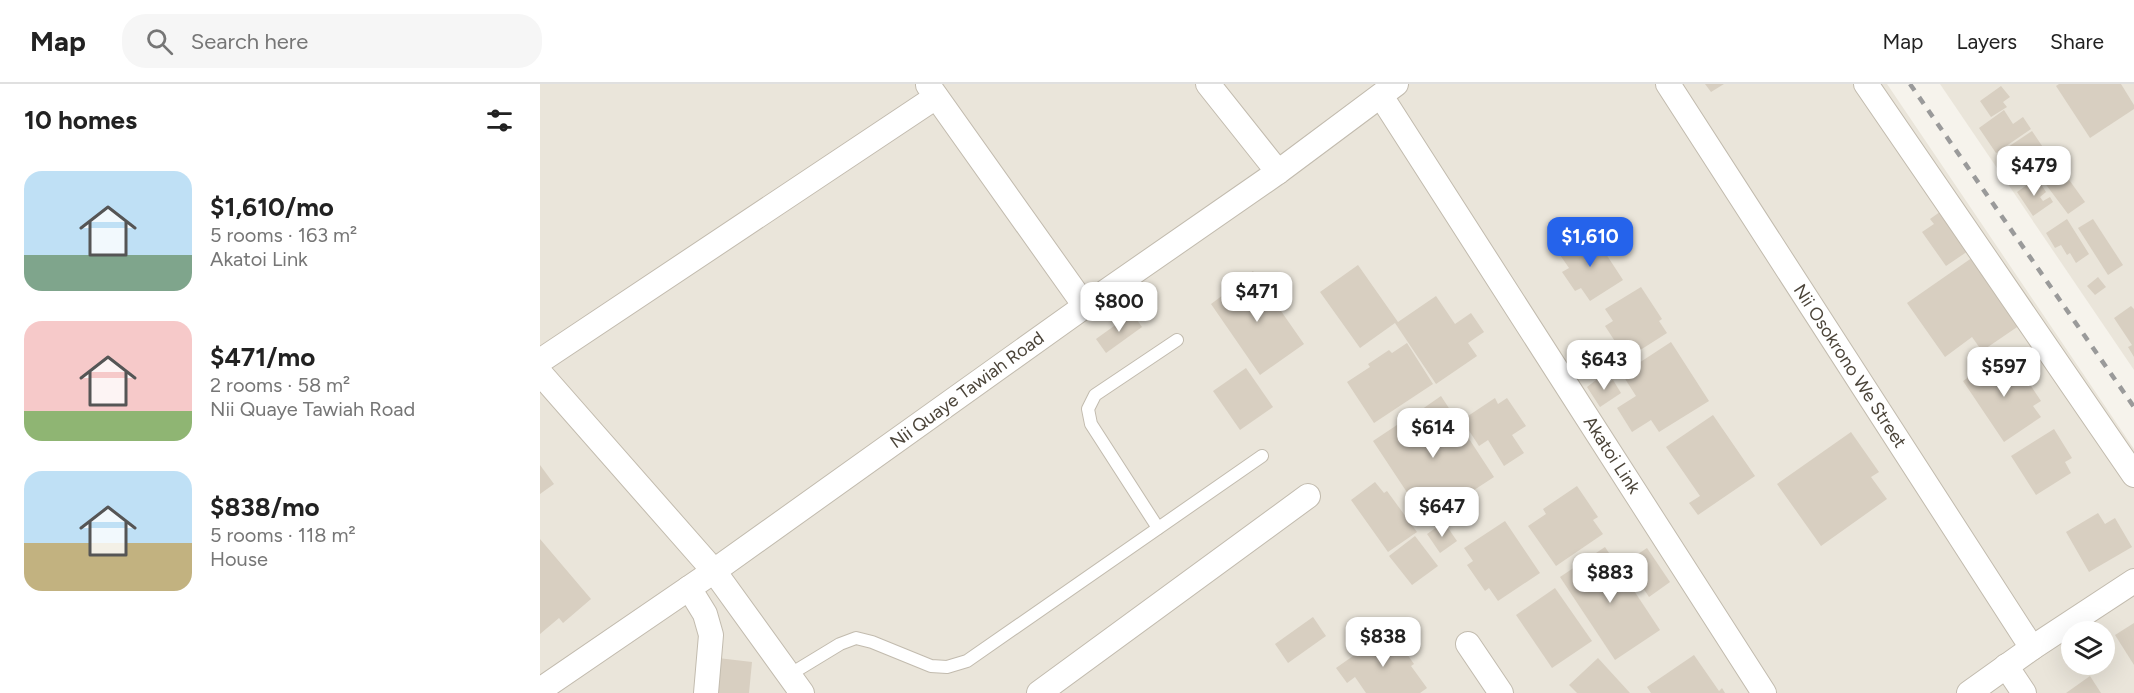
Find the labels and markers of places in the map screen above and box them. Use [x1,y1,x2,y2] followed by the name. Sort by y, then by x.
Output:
[1998,146,2070,197] pin: $479
[1541,217,1639,268] pin: $1,610
[1221,272,1293,323] pin: $471
[1083,282,1155,333] pin: $800
[1568,340,1640,391] pin: $643
[1968,347,2040,398] pin: $597
[1397,408,1469,459] pin: $614
[1406,487,1478,538] pin: $647
[1574,553,1646,604] pin: $883
[1347,617,1419,668] pin: $838

